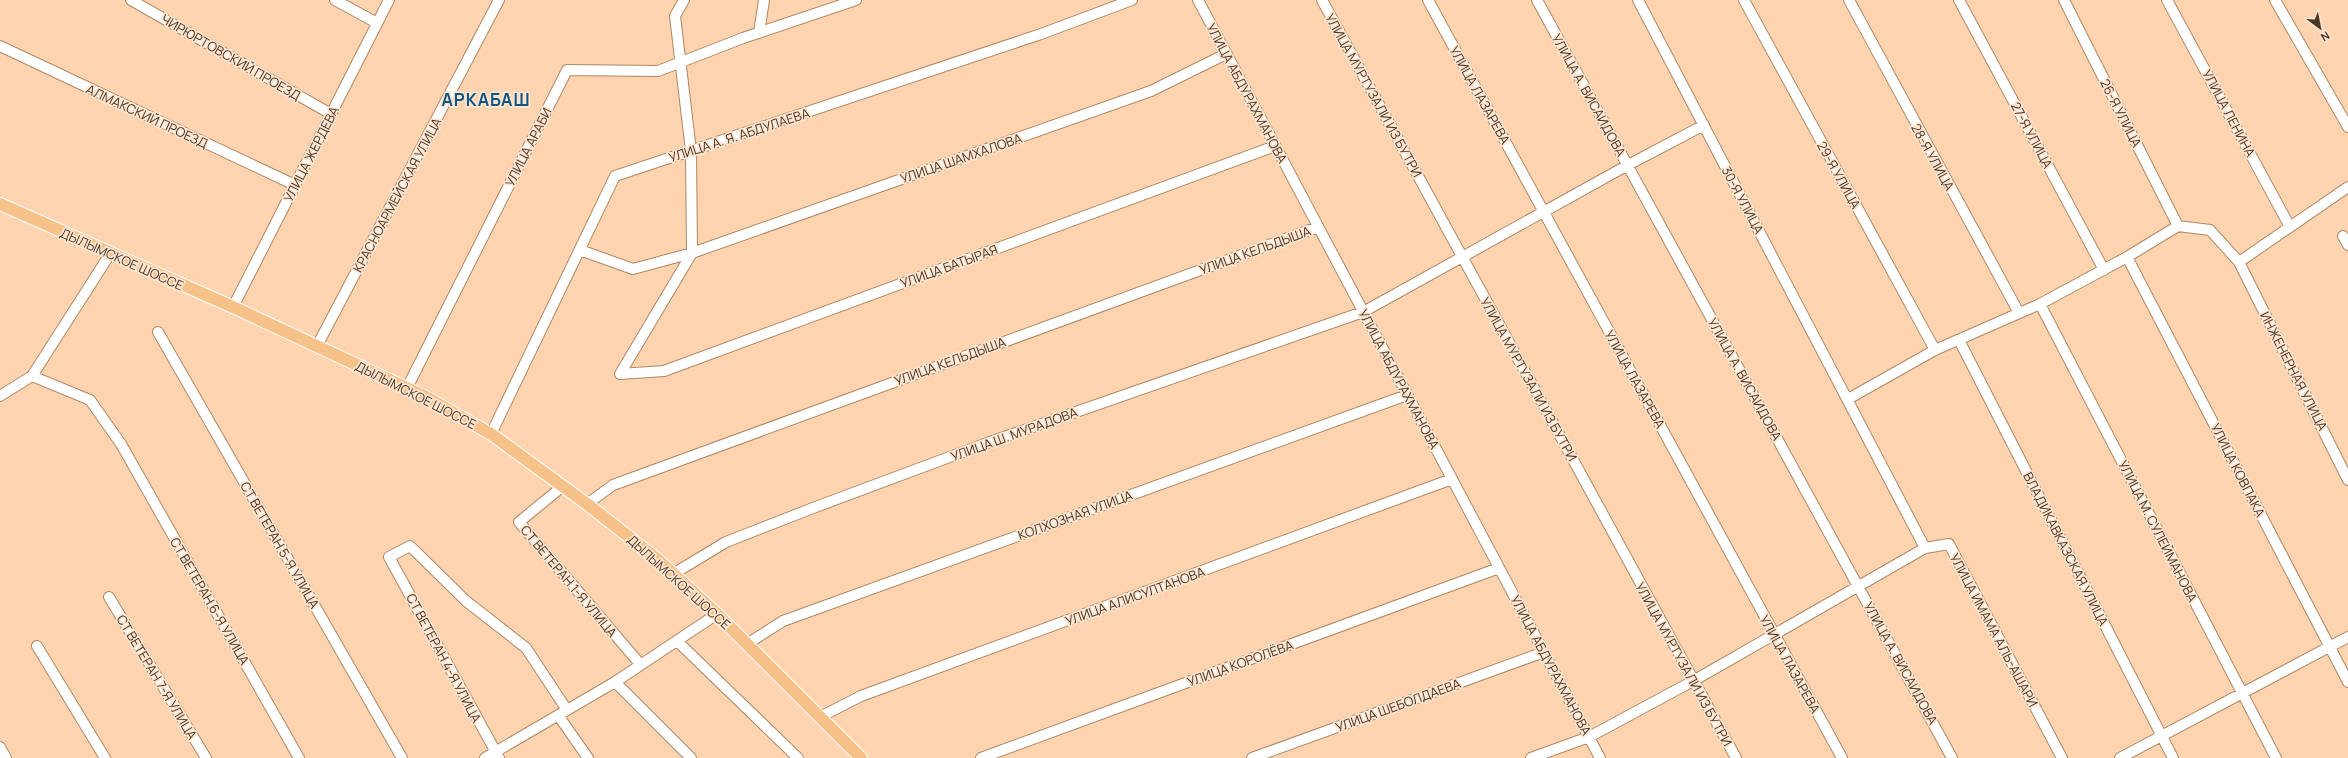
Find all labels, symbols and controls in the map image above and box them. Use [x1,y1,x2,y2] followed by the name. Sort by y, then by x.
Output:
[2300,8,2340,48] north arrow
[158,10,304,105] street label: ЧИРЮРТОВСКИЙ ПРОЕЗД
[1321,10,1427,180] street label: УЛИЦА МУРТУЗАЛИ ИЗ БУТРИ
[1202,20,1292,166] street label: УЛИЦА АБДУРАХМАНОВА
[2318,28,2333,45] text: N
[1548,30,1630,160] street label: УЛИЦА А. ВИСАИДОВА
[1445,43,1515,147] street label: УЛИЦА ЛАЗАРЕВА
[2198,66,2260,160] street label: УЛИЦА ЛЕНИНА
[2096,76,2146,150] street label: 26-Я УЛИЦА
[83,80,211,152] street label: АЛМАКСКИЙ ПРОЕЗД
[441,88,531,111] district label: АРКАБАШ
[2007,99,2057,171] street label: 27-Я УЛИЦА
[279,103,343,205] street label: УЛИЦА ЖЕРДЕВА
[666,104,812,166] street label: УЛИЦА А. Я. АБДУЛАЕВА
[500,105,556,189] street label: УЛИЦА АРАБИ
[349,115,445,275] street label: КРАСНОАРМЕЙСКАЯ УЛИЦА
[1907,120,1959,194] street label: 28-Я УЛИЦА
[898,129,1024,187] street label: УЛИЦА ШАМХАЛОВА
[1813,138,1865,212] street label: 29-Я УЛИЦА
[1718,163,1768,237] street label: 30-Я УЛИЦА
[1197,221,1313,279] street label: УЛИЦА КЕЛЬДЫША
[57,224,187,294] street label: ДЫЛЫМСКОЕ ШОССЕ
[898,240,1000,292] street label: УЛИЦА БАТЫРАЯ
[1476,294,1582,464] street label: УЛИЦА МУРТУЗАЛИ ИЗ БУТРИ
[1354,306,1444,452] street label: УЛИЦА АБДУРАХМАНОВА
[2256,308,2332,434] street label: ИНЖЕНЕРНАЯ УЛИЦА
[1704,314,1786,444] street label: УЛИЦА А. ВИСАИДОВА
[1600,327,1670,431] street label: УЛИЦА ЛАЗАРЕВА
[892,332,1008,390] street label: УЛИЦА КЕЛЬДЫША
[353,357,479,433] street label: ДЫЛЫМСКОЕ ШОССЕ
[948,403,1080,465] street label: УЛИЦА Ш. МУРАДОВА
[2207,420,2269,520] street label: УЛИЦА КОВПАКА
[2114,457,2202,605] street label: УЛИЦА М. СУЛЕЙМАНОВА
[2019,469,2113,629] street label: ВЛАДИКАВКАЗСКАЯ УЛИЦА
[236,478,324,612] street label: СТ ВЕТЕРАН 5-Я УЛИЦА
[1015,486,1135,544] street label: КОЛХОЗНАЯ УЛИЦА
[517,521,621,641] street label: СТ ВЕТЕРАН 1-Я УЛИЦА
[623,531,735,633] street label: ДЫЛЫМСКОЕ ШОССЕ
[166,534,254,668] street label: СТ ВЕТЕРАН 6-Я УЛИЦА
[1946,550,2042,710] street label: УЛИЦА ИМАМА АЛЬ-АШАРИ
[1063,562,1207,630] street label: УЛИЦА АЛИСУЛТАНОВА
[1631,579,1737,749] street label: УЛИЦА МУРТУЗАЛИ ИЗ БУТРИ
[402,590,486,726] street label: СТ ВЕТЕРАН 4-Я УЛИЦА
[1506,592,1596,738] street label: УЛИЦА АБДУРАХМАНОВА
[1860,598,1942,728] street label: УЛИЦА А. ВИСАИДОВА
[113,611,201,743] street label: СТ ВЕТЕРАН 7-Я УЛИЦА
[1755,612,1825,716] street label: УЛИЦА ЛАЗАРЕВА
[1184,635,1296,691] street label: УЛИЦА КОРОЛЁВА
[1333,674,1463,736] street label: УЛИЦА ШЕБОЛДАЕВА

